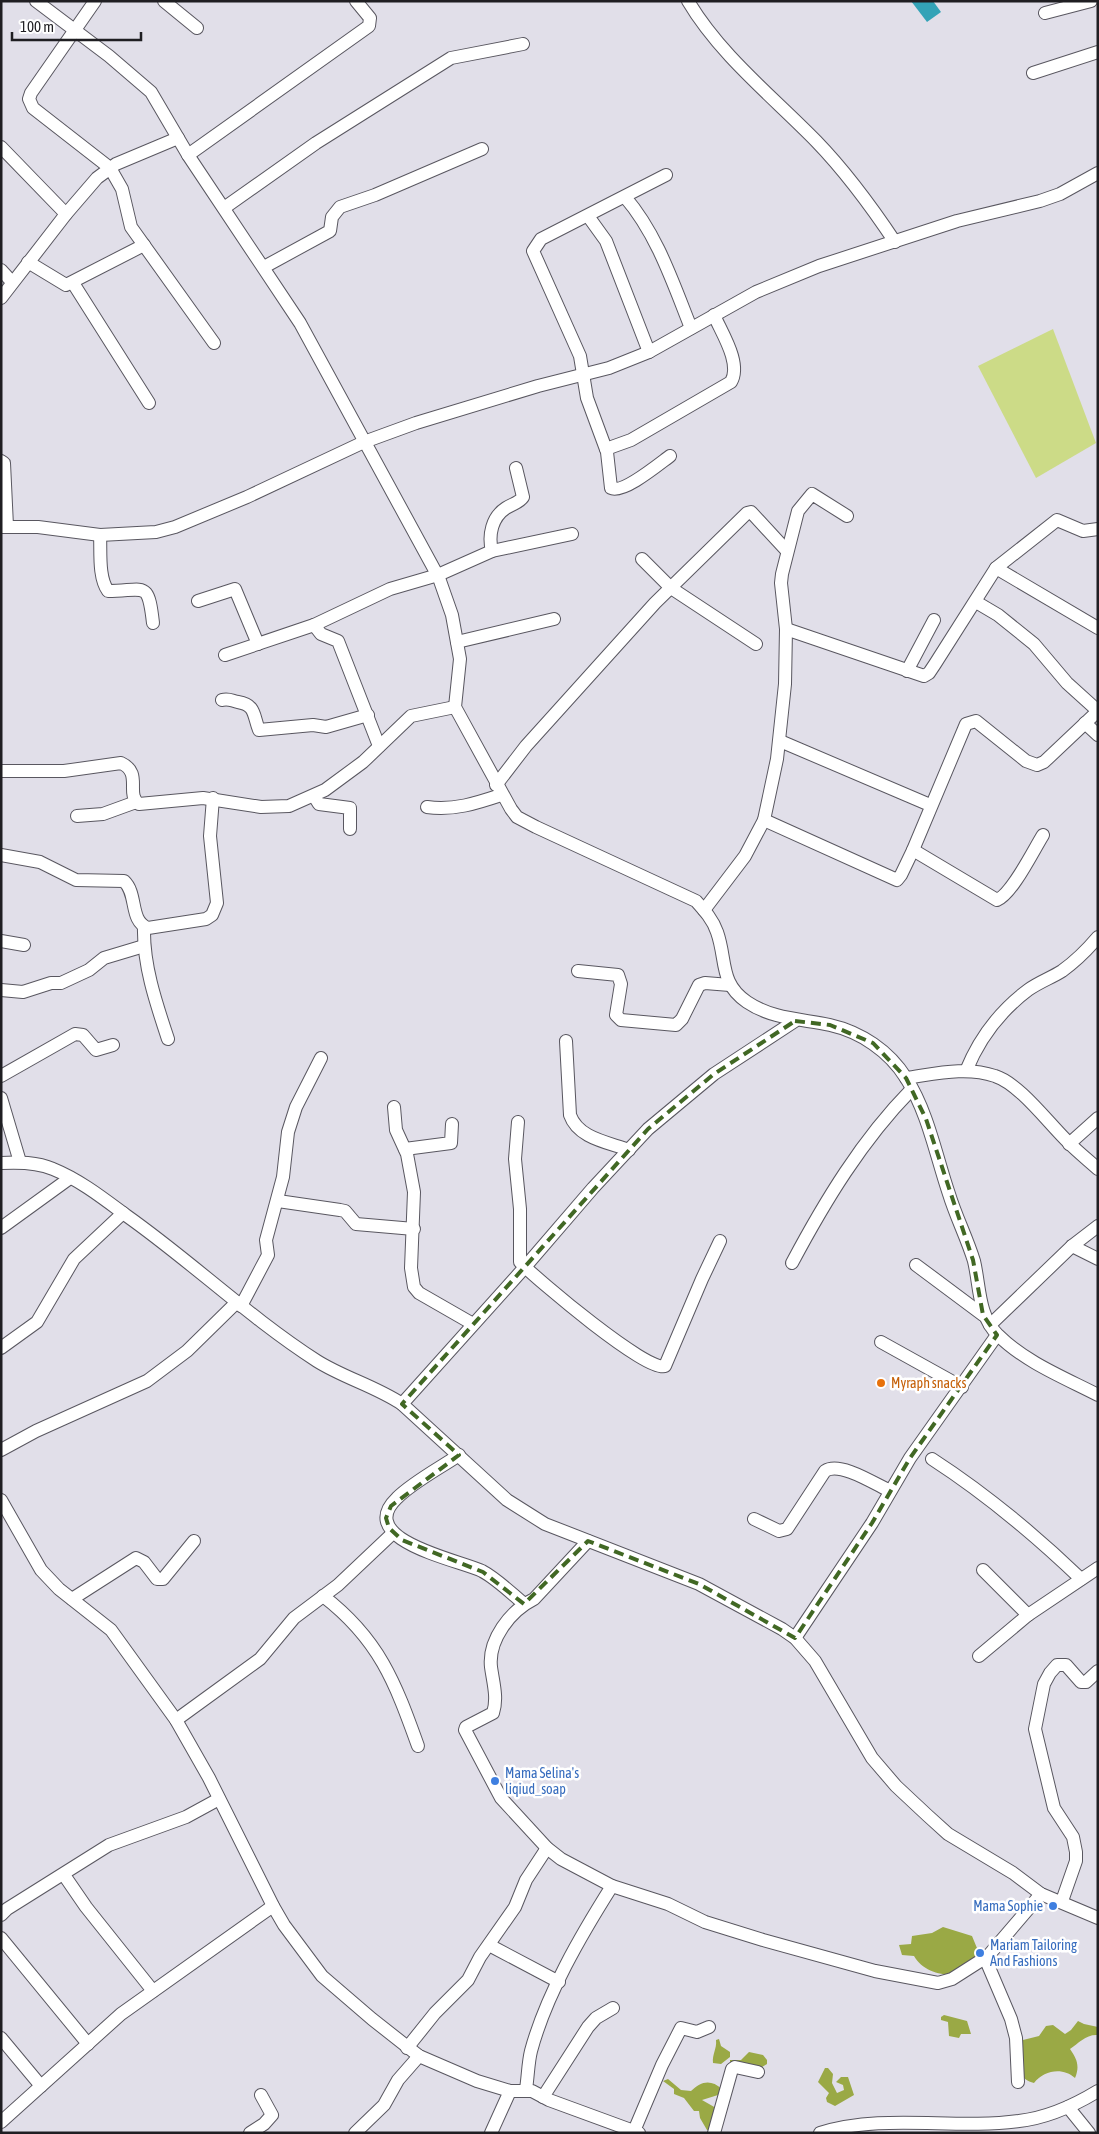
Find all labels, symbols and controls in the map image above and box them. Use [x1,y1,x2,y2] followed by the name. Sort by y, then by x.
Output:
[12,10,141,42] scale bar
[20,18,54,35] text: 100 m
[891,1375,966,1391] place label: Myraph snacks
[875,1377,887,1389] marker: Myraph snacks
[505,1765,579,1797] place label: Mama Selina's liqiud_soap
[489,1775,501,1787] marker: Mama Selina's liqiud_soap
[973,1898,1043,1914] place label: Mama Sophie
[1047,1900,1059,1912] marker: Mama Sophie
[990,1937,1077,1969] place label: Mariam Tailoring And Fashions
[974,1947,986,1959] marker: Mariam Tailoring And Fashions

